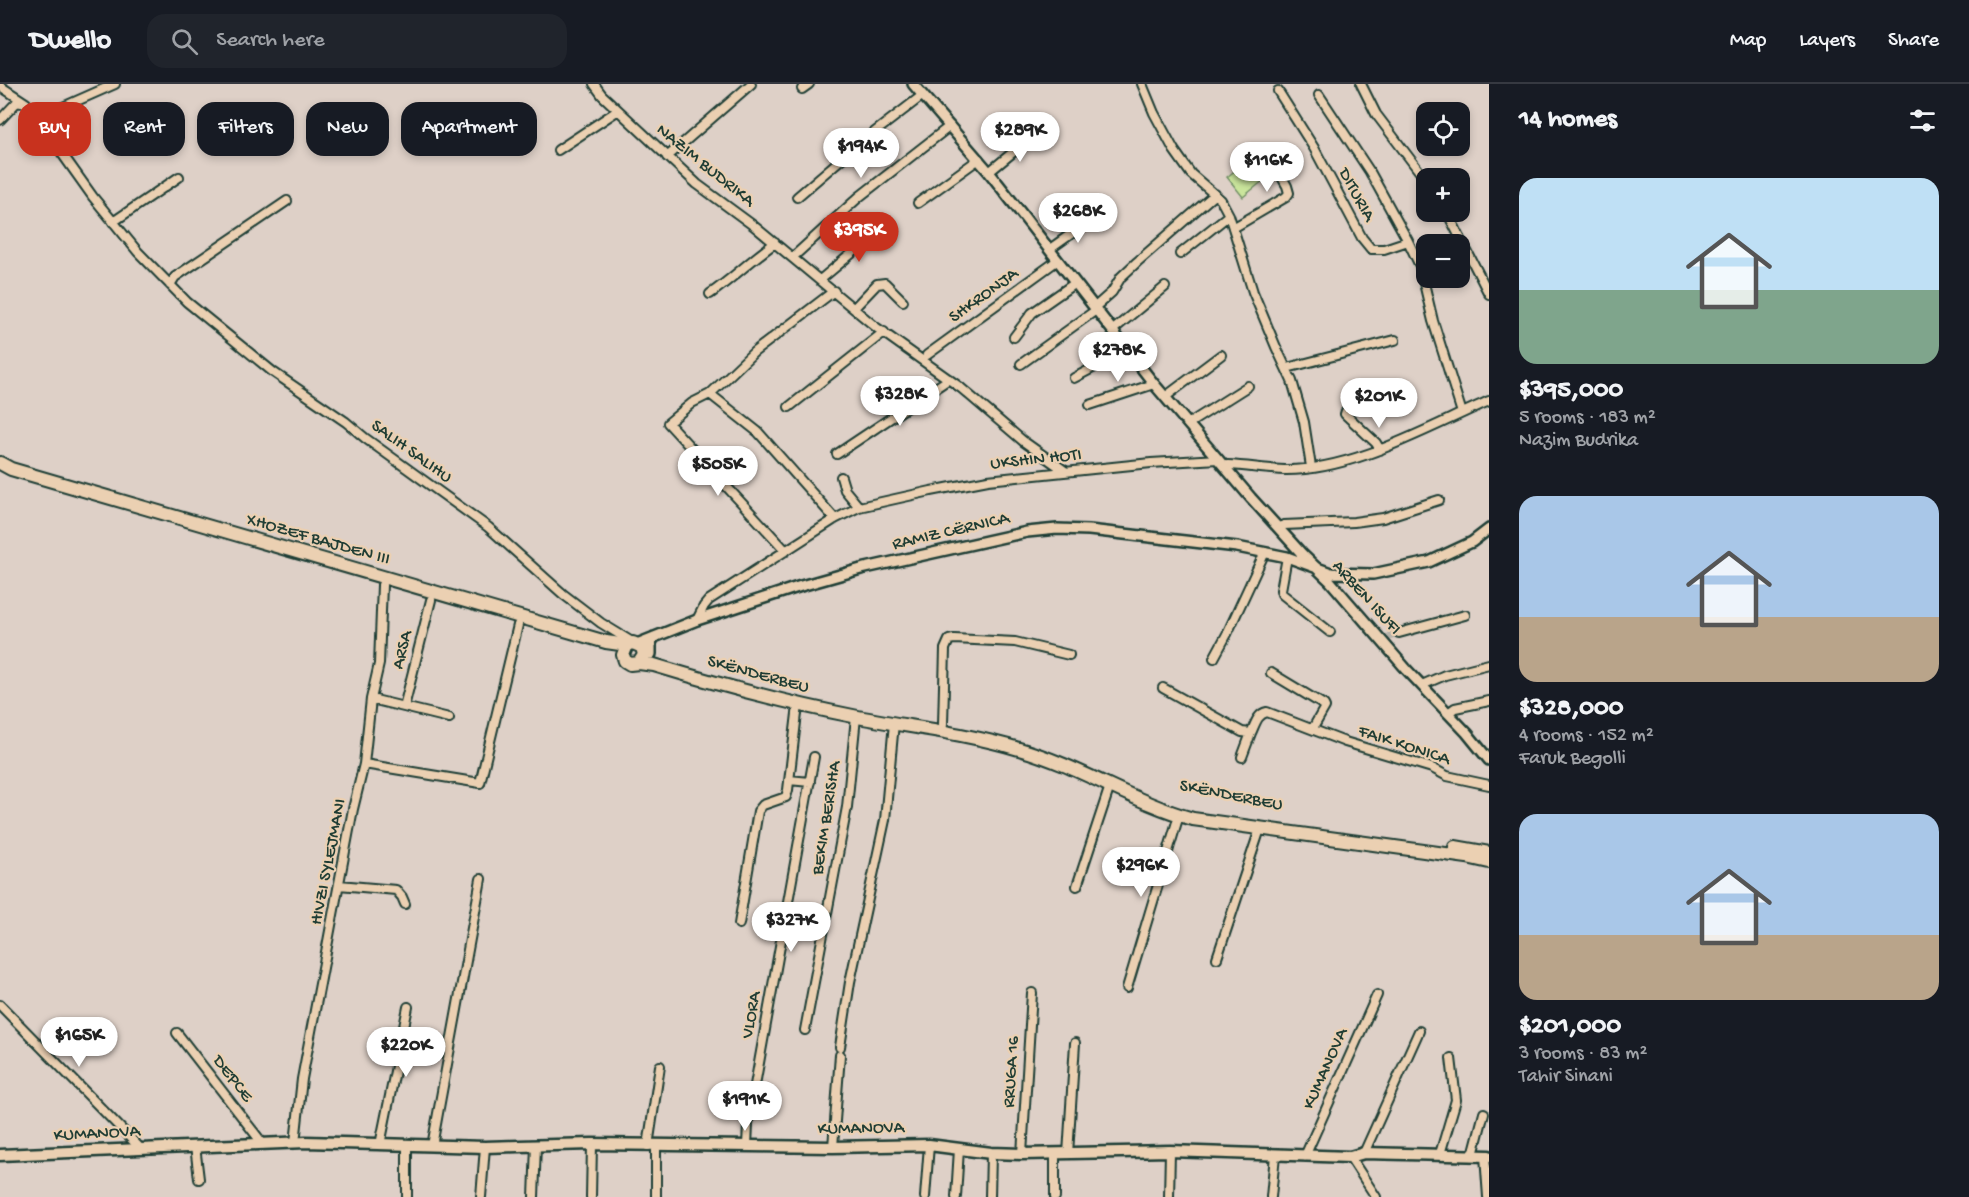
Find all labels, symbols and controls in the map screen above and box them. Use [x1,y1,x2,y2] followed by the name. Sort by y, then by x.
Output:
[147,14,567,68] search box
[30,25,111,58] text: Dwello
[168,25,201,58] icon: search
[216,28,325,54] text: Search here
[1730,29,1766,54] text: Map
[1799,29,1855,54] text: Layers
[1888,29,1939,54] text: Share
[18,102,91,156] chip: Buy
[103,102,185,156] chip: Rent
[197,102,294,156] chip: Filters
[306,102,389,156] chip: New
[401,102,537,156] chip: Apartment
[1416,102,1470,288] map controls
[1416,102,1470,156] button: locate
[1906,104,1939,137] icon: filters
[1519,105,1617,136] text: 14 homes
[978,112,1062,163] pin: $289K
[651,120,760,213] street label: NAZIM BUDRIKA
[995,120,1045,143] text: $289K
[819,128,903,179] pin: $194K
[837,136,885,159] text: $194K
[1225,142,1309,193] pin: $116K
[1244,150,1290,173] text: $116K
[1332,164,1380,227] street label: DITURIA
[1416,168,1470,222] button: +
[1036,193,1120,244] pin: $268K
[1053,201,1103,224] text: $268K
[817,212,901,263] pin: $395K
[1675,217,1783,325] icon: home
[834,220,884,243] text: $395K
[1416,234,1470,288] button: −
[945,263,1024,328] street label: SHKRONJA
[1076,332,1160,383] pin: $278K
[1092,340,1144,363] text: $278K
[858,376,942,427] pin: $328K
[1519,376,1623,407] text: $395,000
[1337,378,1421,429] pin: $201K
[874,384,926,407] text: $328K
[1354,386,1404,409] text: $201K
[1519,407,1656,430] text: 5 rooms · 183 m²
[366,416,456,488] street label: SALIH SALIHU
[1519,430,1638,453] text: Nazim Budrika
[989,445,1083,475] street label: UKSHIN HOTI
[676,446,760,497] pin: $505K
[692,454,744,477] text: $505K
[890,508,1013,556] street label: RAMIZ CËRNICA
[243,509,392,571] street label: XHOZEF BAJDEN III
[1675,535,1783,643] icon: home
[1327,556,1405,640] street label: ARBEN ISUFI
[388,627,418,671] street label: ARSA
[705,651,811,699] street label: SKËNDERBEU
[1519,694,1624,725] text: $328,000
[1354,721,1454,771] street label: FAIK KONICA
[1519,725,1654,748] text: 4 rooms · 152 m²
[1519,748,1626,771] text: Faruk Begolli
[807,758,847,877] street label: BEKIM BERISHA
[1178,776,1284,816] street label: SKËNDERBEU
[306,797,352,927] street label: HIVZI SYLEJMANI
[1099,847,1183,898] pin: $296K
[1675,853,1783,961] icon: home
[1116,855,1166,878] text: $296K
[749,902,833,953] pin: $327K
[766,910,816,933] text: $327K
[737,988,767,1041] street label: VLORA
[1519,1012,1621,1043] text: $201,000
[37,1017,121,1068] pin: $165K
[1299,1024,1354,1113] street label: KUMANOVA
[55,1025,103,1048] text: $165K
[364,1027,448,1078] pin: $220K
[381,1035,431,1058] text: $220K
[999,1035,1025,1109] street label: RRUGA 16
[1519,1043,1647,1066] text: 3 rooms · 83 m²
[207,1051,257,1107] street label: DEPCE
[1519,1066,1613,1089] text: Tahir Sinani
[703,1081,787,1132] pin: $191K
[722,1089,768,1112] text: $191K
[818,1118,906,1140] street label: KUMANOVA
[53,1121,142,1147] street label: KUMANOVA

